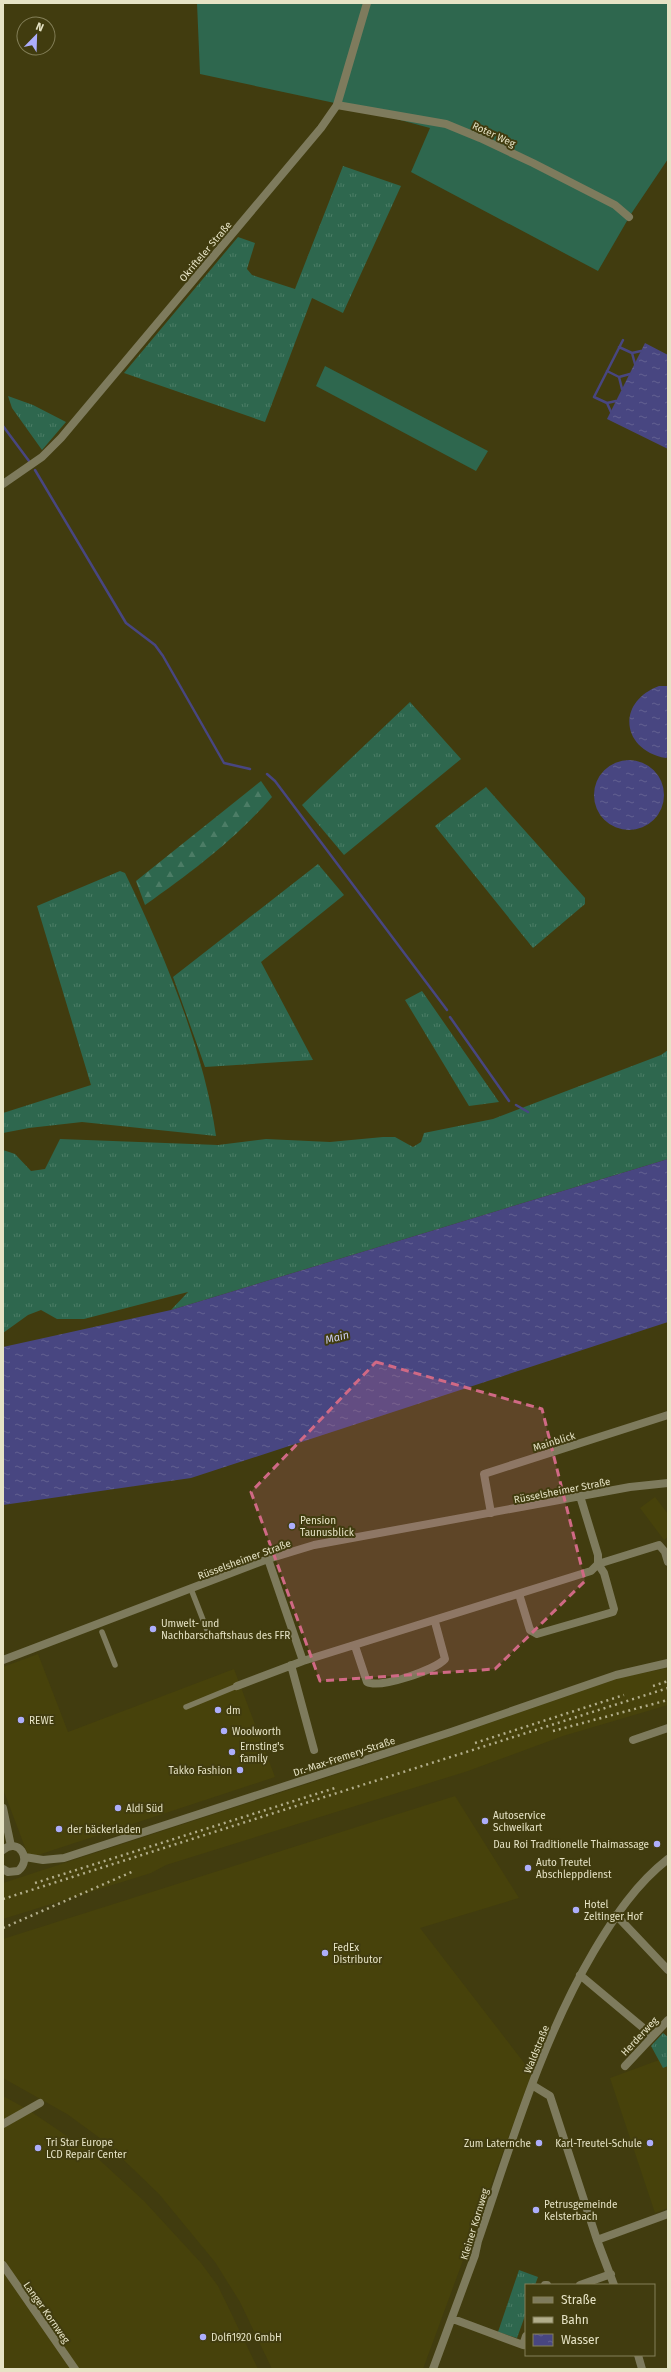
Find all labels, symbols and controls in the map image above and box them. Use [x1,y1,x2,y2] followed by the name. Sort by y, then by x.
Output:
[16,16,56,56] north arrow
[34,20,46,35] text: N
[470,120,518,150] street label: Roter Weg
[177,219,235,284] street label: Okrifteler Straße
[324,1328,350,1347] water label: Main
[532,1430,578,1454] street label: Mainblick
[513,1476,612,1506] street label: Rüsselsheimer Straße
[300,1515,355,1539] place label: Pension Taunusblick
[287,1521,297,1531] marker: Pension Taunusblick
[196,1538,293,1582] street label: Rüsselsheimer Straße
[161,1618,290,1642] place label: Umwelt- und Nachbarschaftshaus des FFR
[148,1624,158,1634] marker: Umwelt- und Nachbarschaftshaus des FFR
[213,1705,223,1715] marker: dm
[226,1705,241,1717] place label: dm
[16,1715,26,1725] marker: REWE
[29,1715,54,1727] place label: REWE
[219,1726,229,1736] marker: Woolworth
[232,1726,281,1738] place label: Woolworth
[292,1735,397,1779] street label: Dr.-Max-Fremery-Straße
[240,1741,284,1765] place label: Ernsting's family
[227,1747,237,1757] marker: Ernsting's family
[169,1765,232,1777] place label: Takko Fashion
[235,1765,245,1775] marker: Takko Fashion
[113,1803,123,1813] marker: Aldi Süd
[126,1803,163,1815] place label: Aldi Süd
[493,1810,546,1834] place label: Autoservice Schweikart
[480,1816,490,1826] marker: Autoservice Schweikart
[54,1824,64,1834] marker: der bäckerladen
[67,1824,141,1836] place label: der bäckerladen
[493,1839,649,1851] place label: Dau Roi Traditionelle Thaimassage
[652,1839,662,1849] marker: Dau Roi Traditionelle Thaimassage
[536,1857,612,1881] place label: Auto Treutel Abschleppdienst
[523,1863,533,1873] marker: Auto Treutel Abschleppdienst
[584,1899,643,1923] place label: Hotel Zeltinger Hof
[571,1905,581,1915] marker: Hotel Zeltinger Hof
[333,1942,382,1966] place label: FedEx Distributor
[320,1948,330,1958] marker: FedEx Distributor
[619,2014,661,2059] street label: Herderweg
[522,2024,552,2075] street label: Waldstraße
[46,2137,127,2161] place label: Tri Star Europe LCD Repair Center
[464,2138,531,2150] place label: Zum Laternche
[534,2138,544,2148] marker: Zum Laternche
[555,2138,642,2150] place label: Karl-Treutel-Schule
[645,2138,655,2148] marker: Karl-Treutel-Schule
[33,2143,43,2153] marker: Tri Star Europe LCD Repair Center
[458,2186,492,2261] street label: Kleiner Kornweg
[544,2199,618,2223] place label: Petrusgemeinde Kelsterbach
[531,2205,541,2215] marker: Petrusgemeinde Kelsterbach
[21,2280,72,2346] street label: Langer Kornweg
[525,2284,655,2356] legend
[561,2293,596,2307] text: Straße
[561,2313,589,2327] text: Bahn
[198,2332,208,2342] marker: Dolfi1920 GmbH
[211,2332,282,2344] place label: Dolfi1920 GmbH
[561,2333,600,2347] text: Wasser

